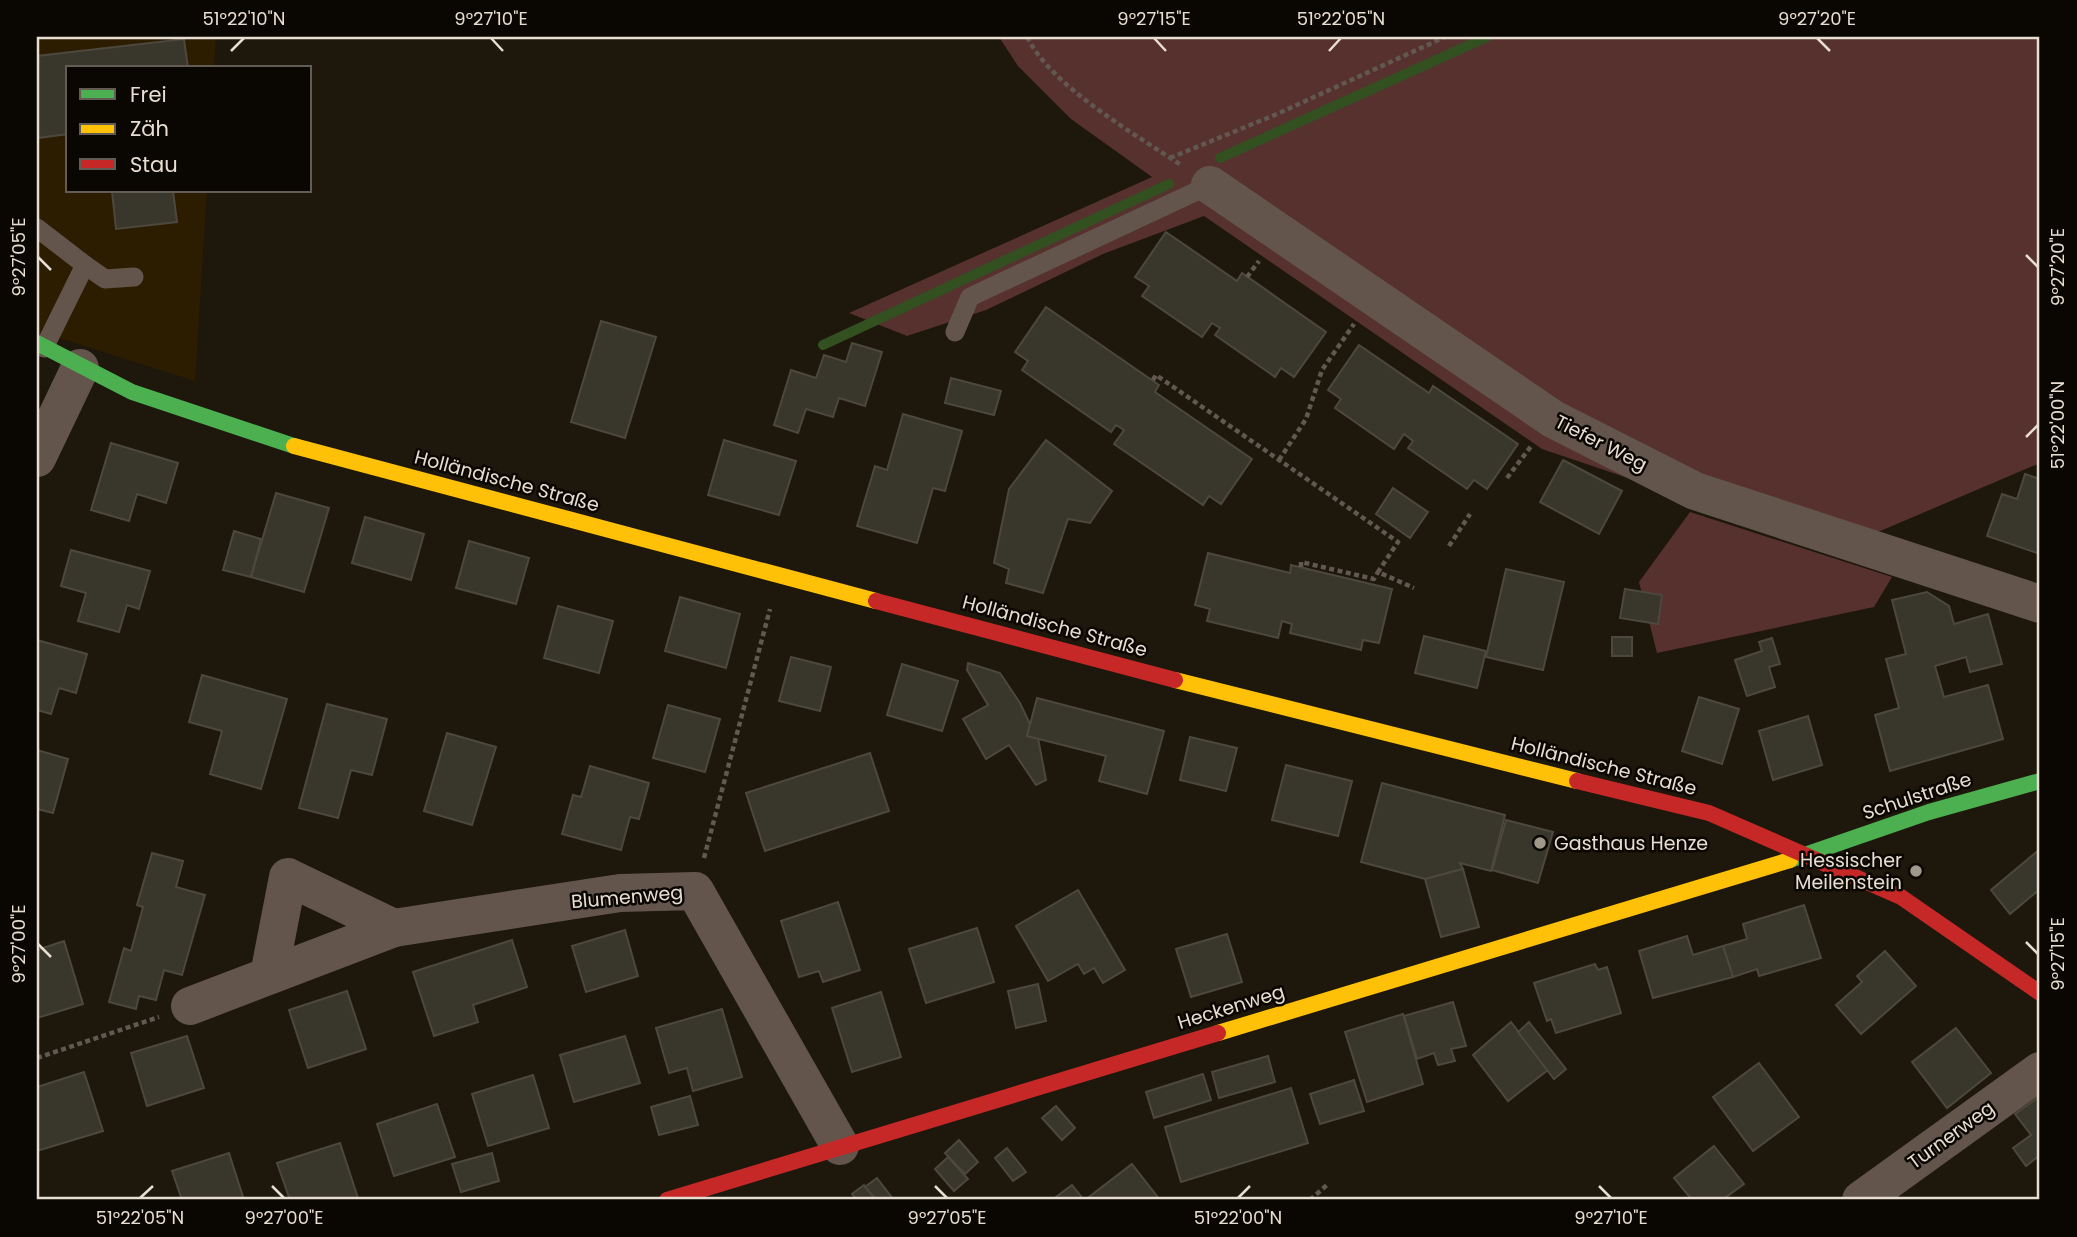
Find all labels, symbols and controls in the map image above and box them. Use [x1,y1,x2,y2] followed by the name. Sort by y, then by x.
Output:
[203,6,285,31] text: 51°22'10"N
[454,6,528,31] text: 9°27'10"E
[1117,6,1191,31] text: 9°27'15"E
[1297,6,1385,31] text: 51°22'05"N
[1778,6,1856,31] text: 9°27'20"E
[66,66,312,192] legend
[130,80,167,109] text: Frei
[130,114,169,143] text: Zäh
[130,150,178,179] text: Stau
[6,218,31,296] text: 9°27'05"E
[2045,228,2070,306] text: 9°27'20"E
[2045,381,2070,469] text: 51°22'00"N
[1550,408,1652,478] street label: Tiefer Weg
[412,443,602,519] street label: Holländische Straße
[960,588,1150,664] street label: Holländische Straße
[1508,730,1700,802] street label: Holländische Straße
[1859,766,1975,826] street label: Schulstraße
[1554,830,1708,857] place label: Gasthaus Henze
[1532,835,1548,851] marker: Gasthaus Henze
[1795,847,1902,896] place label: Hessischer Meilenstein
[1908,863,1924,879] marker: Hessischer Meilenstein
[570,879,684,915] street label: Blumenweg
[6,905,31,983] text: 9°27'00"E
[2045,917,2070,991] text: 9°27'15"E
[1174,978,1288,1036] street label: Heckenweg
[1902,1094,2000,1176] street label: Turnerweg
[96,1205,184,1230] text: 51°22'05"N
[245,1205,323,1230] text: 9°27'00"E
[908,1205,986,1230] text: 9°27'05"E
[1194,1205,1282,1230] text: 51°22'00"N
[1574,1205,1648,1230] text: 9°27'10"E

